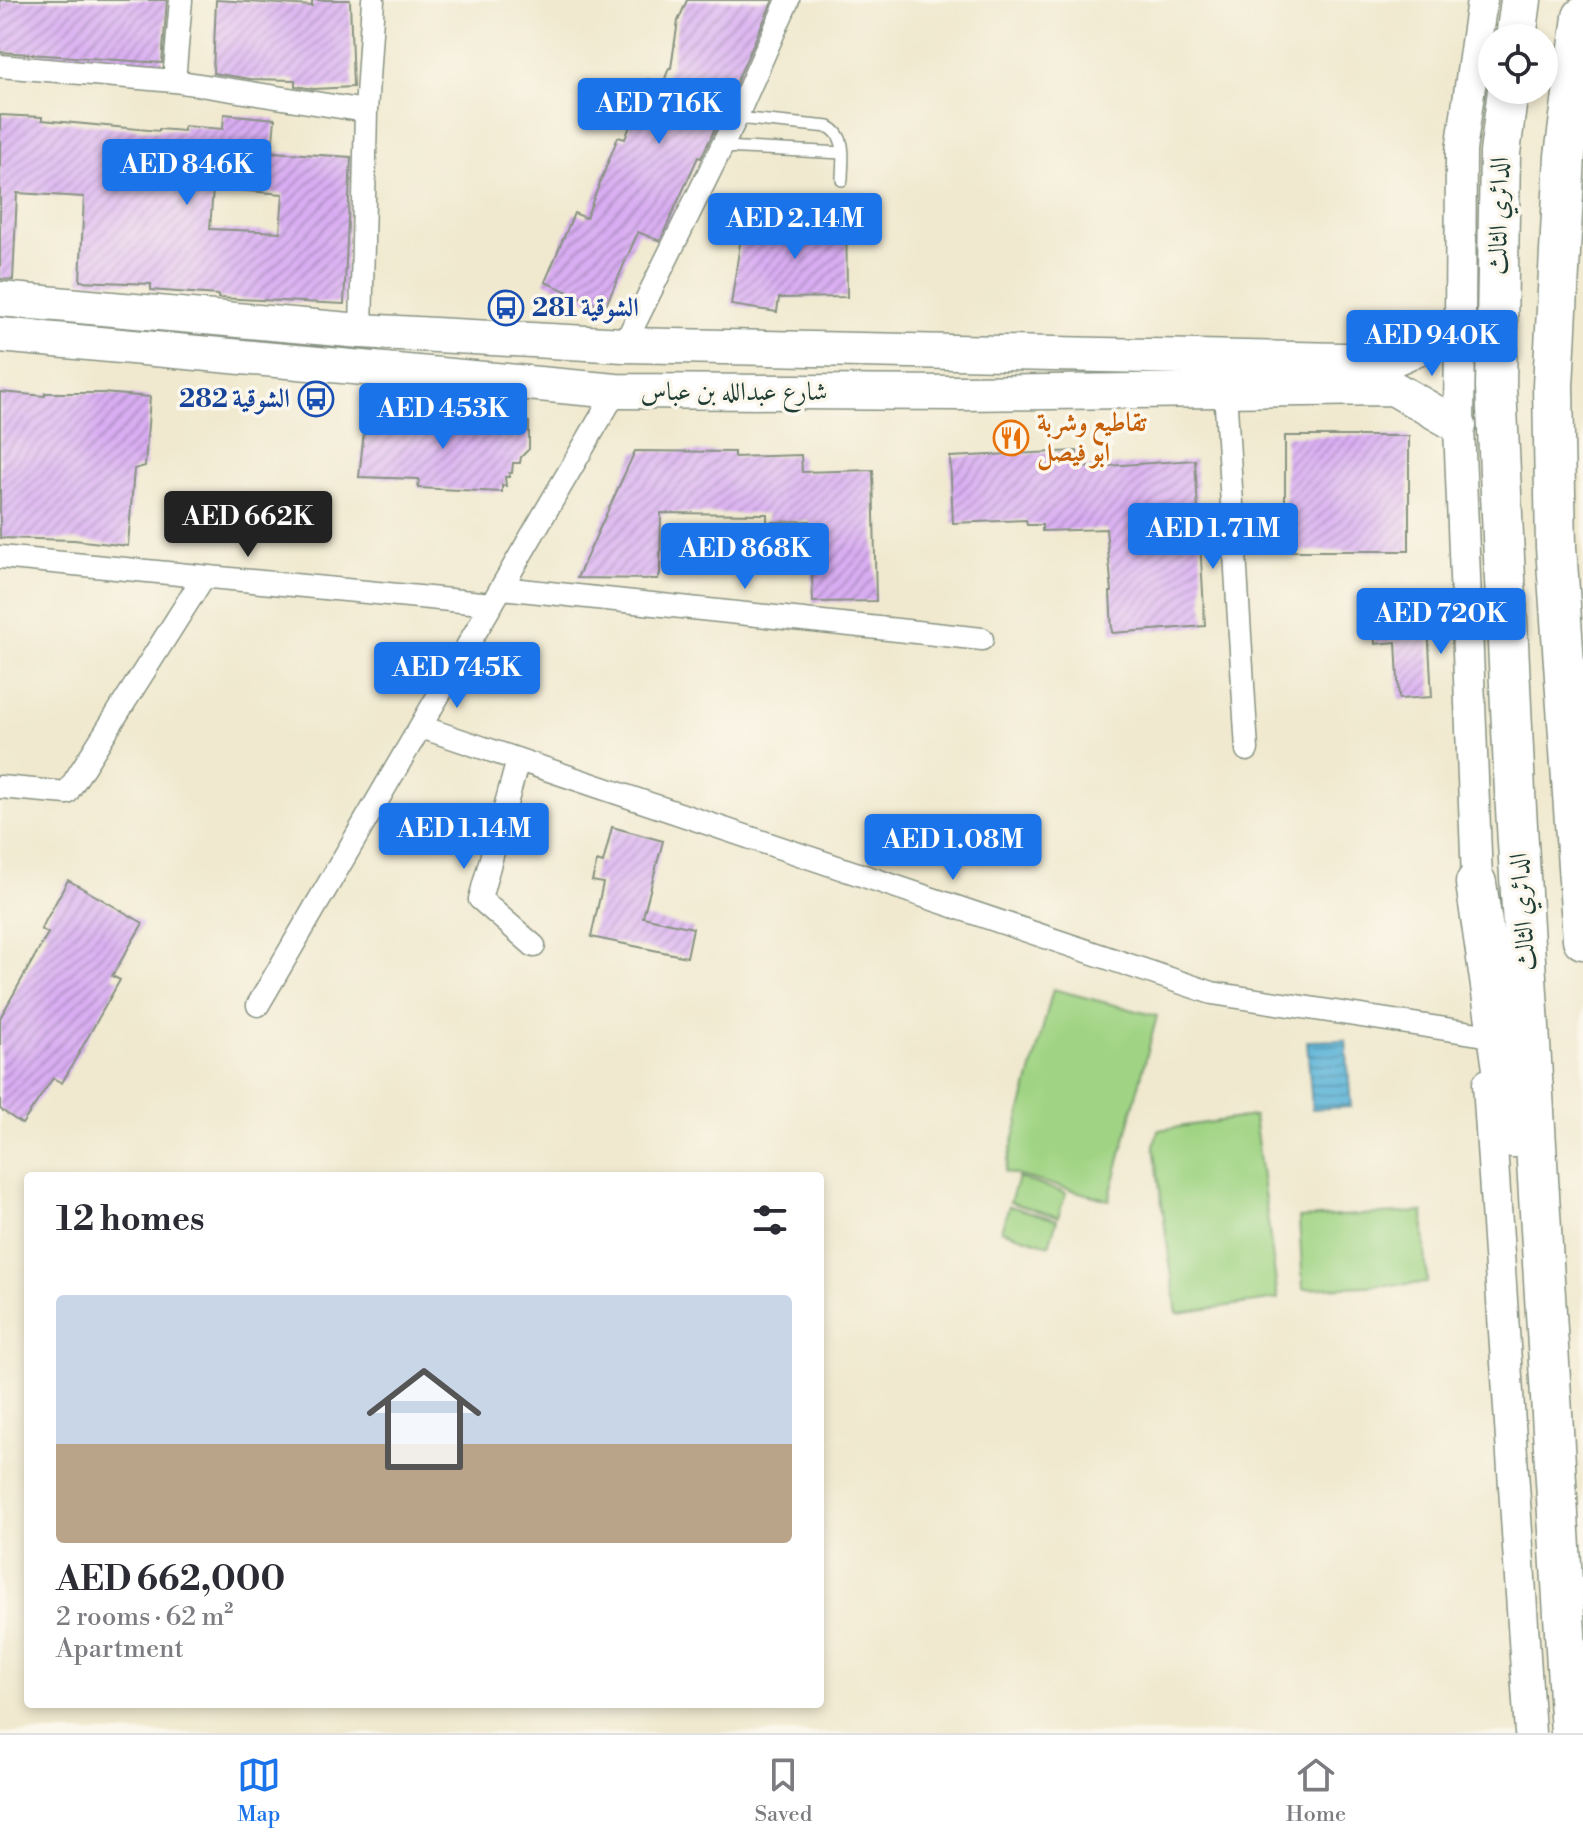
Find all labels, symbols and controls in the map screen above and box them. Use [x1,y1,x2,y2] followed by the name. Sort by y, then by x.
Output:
[1478,24,1558,104] map controls
[1478,24,1558,104] button: locate
[576,78,742,146] pin: AED 716K
[596,88,722,120] text: AED 716K
[104,139,270,207] pin: AED 846K
[120,149,254,181] text: AED 846K
[1482,157,1520,275] street label: الدائري الثالث
[703,193,887,261] pin: AED 2.14M
[726,203,864,235] text: AED 2.14M
[487,289,525,327] bus stop icon: الشوقية 281
[532,292,639,324] place label: الشوقية 281
[1349,310,1515,378] pin: AED 940K
[1364,320,1500,352] text: AED 940K
[641,376,827,413] street label: شارع عبدالله بن عباس
[297,380,335,418] bus stop icon: الشوقية 282
[179,383,290,415] place label: الشوقية 282
[360,383,526,451] pin: AED 453K
[377,393,509,425] text: AED 453K
[1037,407,1148,471] place label: تقاطيع وشربة ابو فيصل
[992,419,1030,457] restaurant icon: تقاطيع وشربة ابو فيصل
[165,491,331,559] pin: AED 662K
[182,501,314,533] text: AED 662K
[1121,503,1305,571] pin: AED 1.71M
[1146,513,1280,545] text: AED 1.71M
[662,523,828,591] pin: AED 868K
[679,533,811,565] text: AED 868K
[1358,588,1524,656] pin: AED 720K
[1375,598,1507,630] text: AED 720K
[374,642,540,710] pin: AED 745K
[392,652,522,684] text: AED 745K
[372,803,556,871] pin: AED 1.14M
[397,813,531,845] text: AED 1.14M
[861,814,1045,882] pin: AED 1.08M
[883,824,1023,856] text: AED 1.08M
[1503,852,1547,972] street label: الدائري الثالث
[748,1198,792,1242] icon: filters
[56,1199,205,1241] text: 12 homes
[352,1347,496,1491] icon: home
[56,1559,285,1601] text: AED 662,000
[56,1601,233,1633] text: 2 rooms · 62 m²
[56,1633,184,1665] text: Apartment
[237,1753,281,1828] tab: Map
[754,1753,812,1828] tab: Saved
[1286,1753,1346,1828] tab: Home

